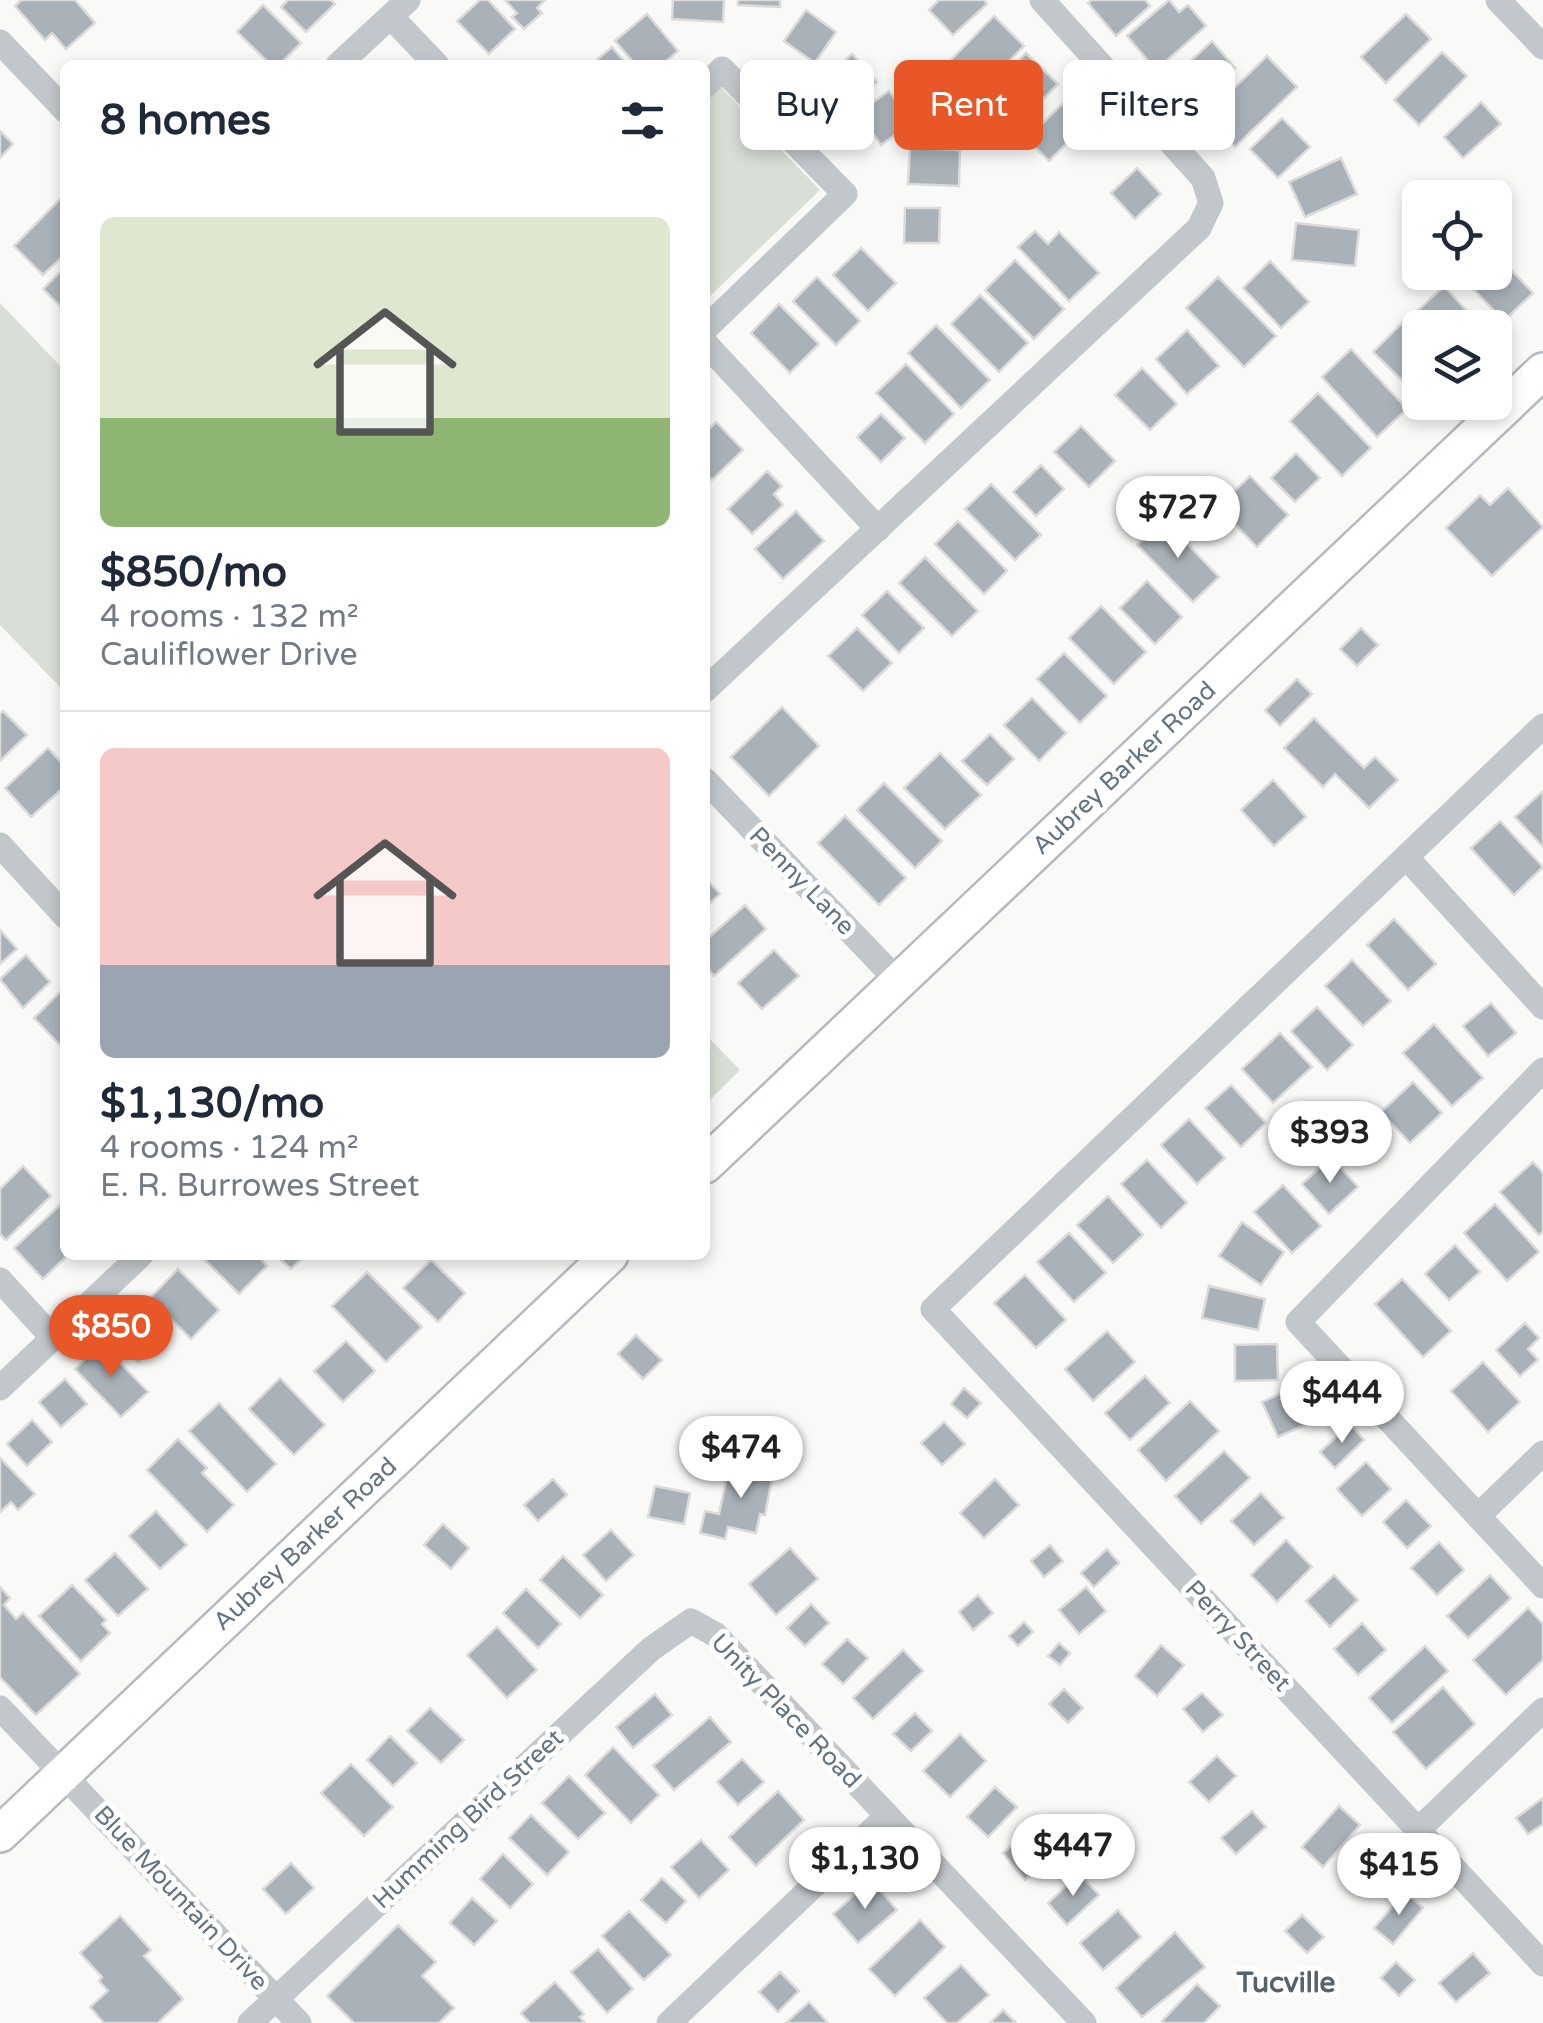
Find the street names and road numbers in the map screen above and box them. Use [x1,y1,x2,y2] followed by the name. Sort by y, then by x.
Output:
[1026,675,1222,861] street label: Aubrey Barker Road
[743,821,861,941] street label: Penny Lane
[207,1451,403,1637] street label: Aubrey Barker Road
[1179,1574,1297,1698] street label: Perry Street
[705,1628,867,1794] street label: Unity Place Road
[366,1723,570,1915] street label: Humming Bird Street
[88,1799,274,1997] street label: Blue Mountain Drive

